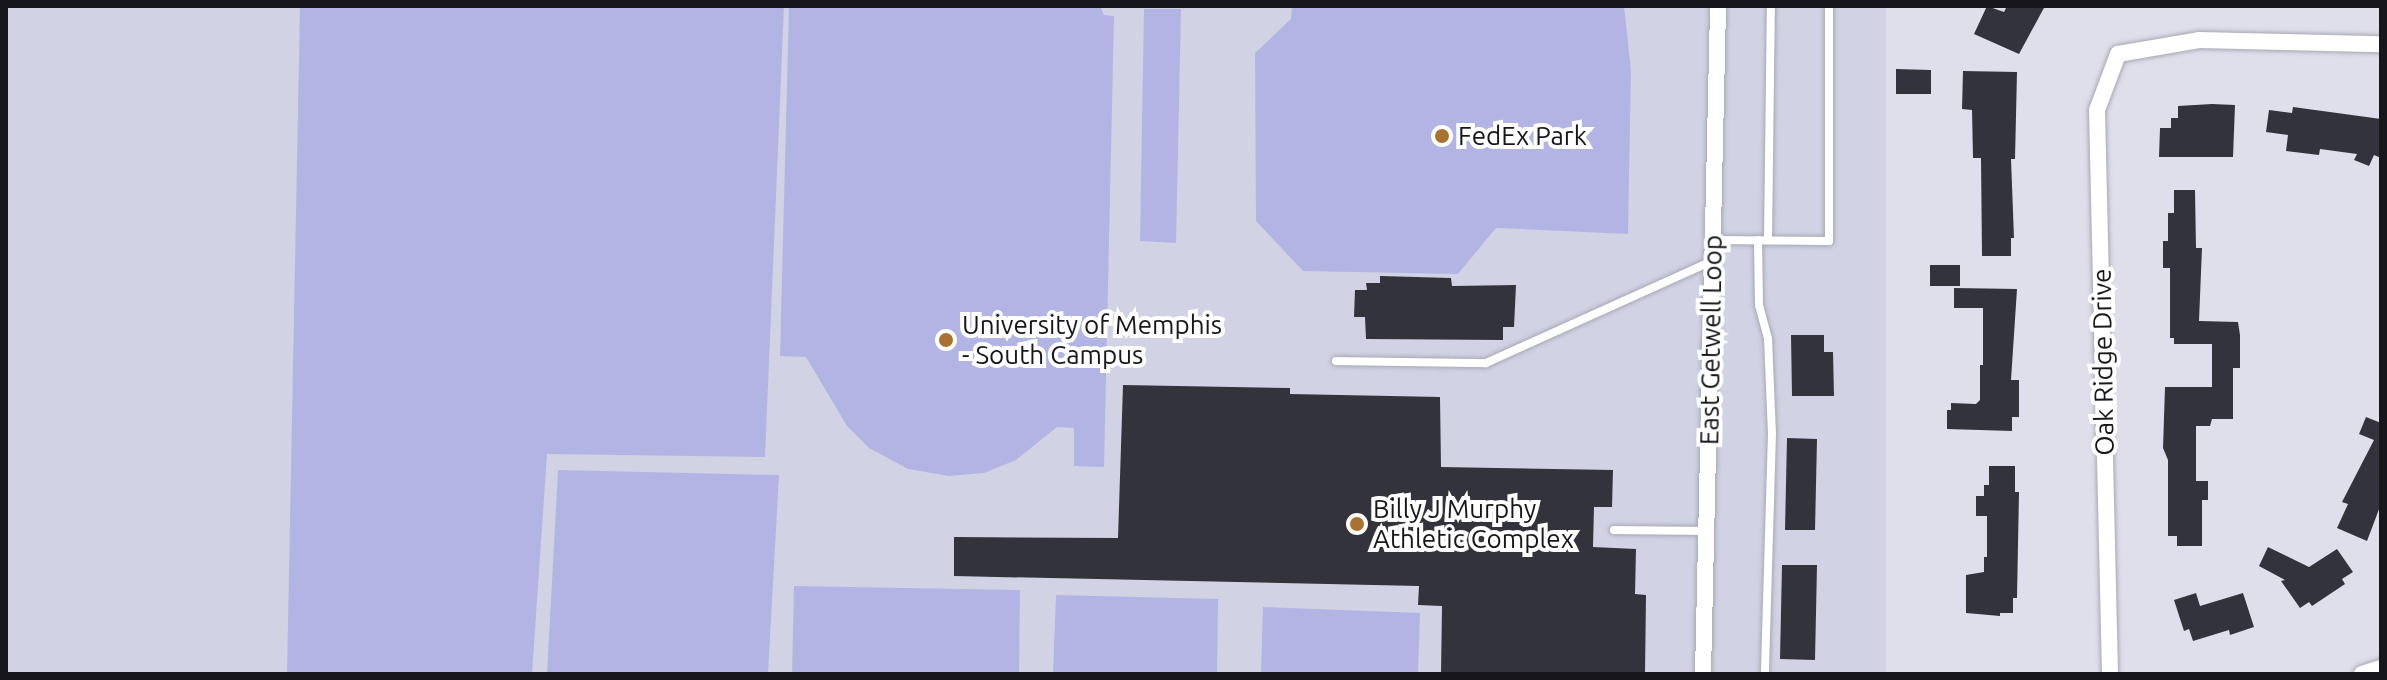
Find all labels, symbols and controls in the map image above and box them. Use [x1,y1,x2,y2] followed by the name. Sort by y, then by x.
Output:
[1458,120,1587,152] place label: FedEx Park
[1433,127,1451,145] marker: FedEx Park
[1694,235,1728,445] street label: East Getwell Loop
[2086,268,2120,456] street label: Oak Ridge Drive
[962,309,1222,370] place label: University of Memphis - South Campus
[937,331,955,349] marker: University of Memphis - South Campus
[1373,493,1574,554] place label: Billy J Murphy Athletic Complex
[1348,515,1366,533] marker: Billy J Murphy Athletic Complex

